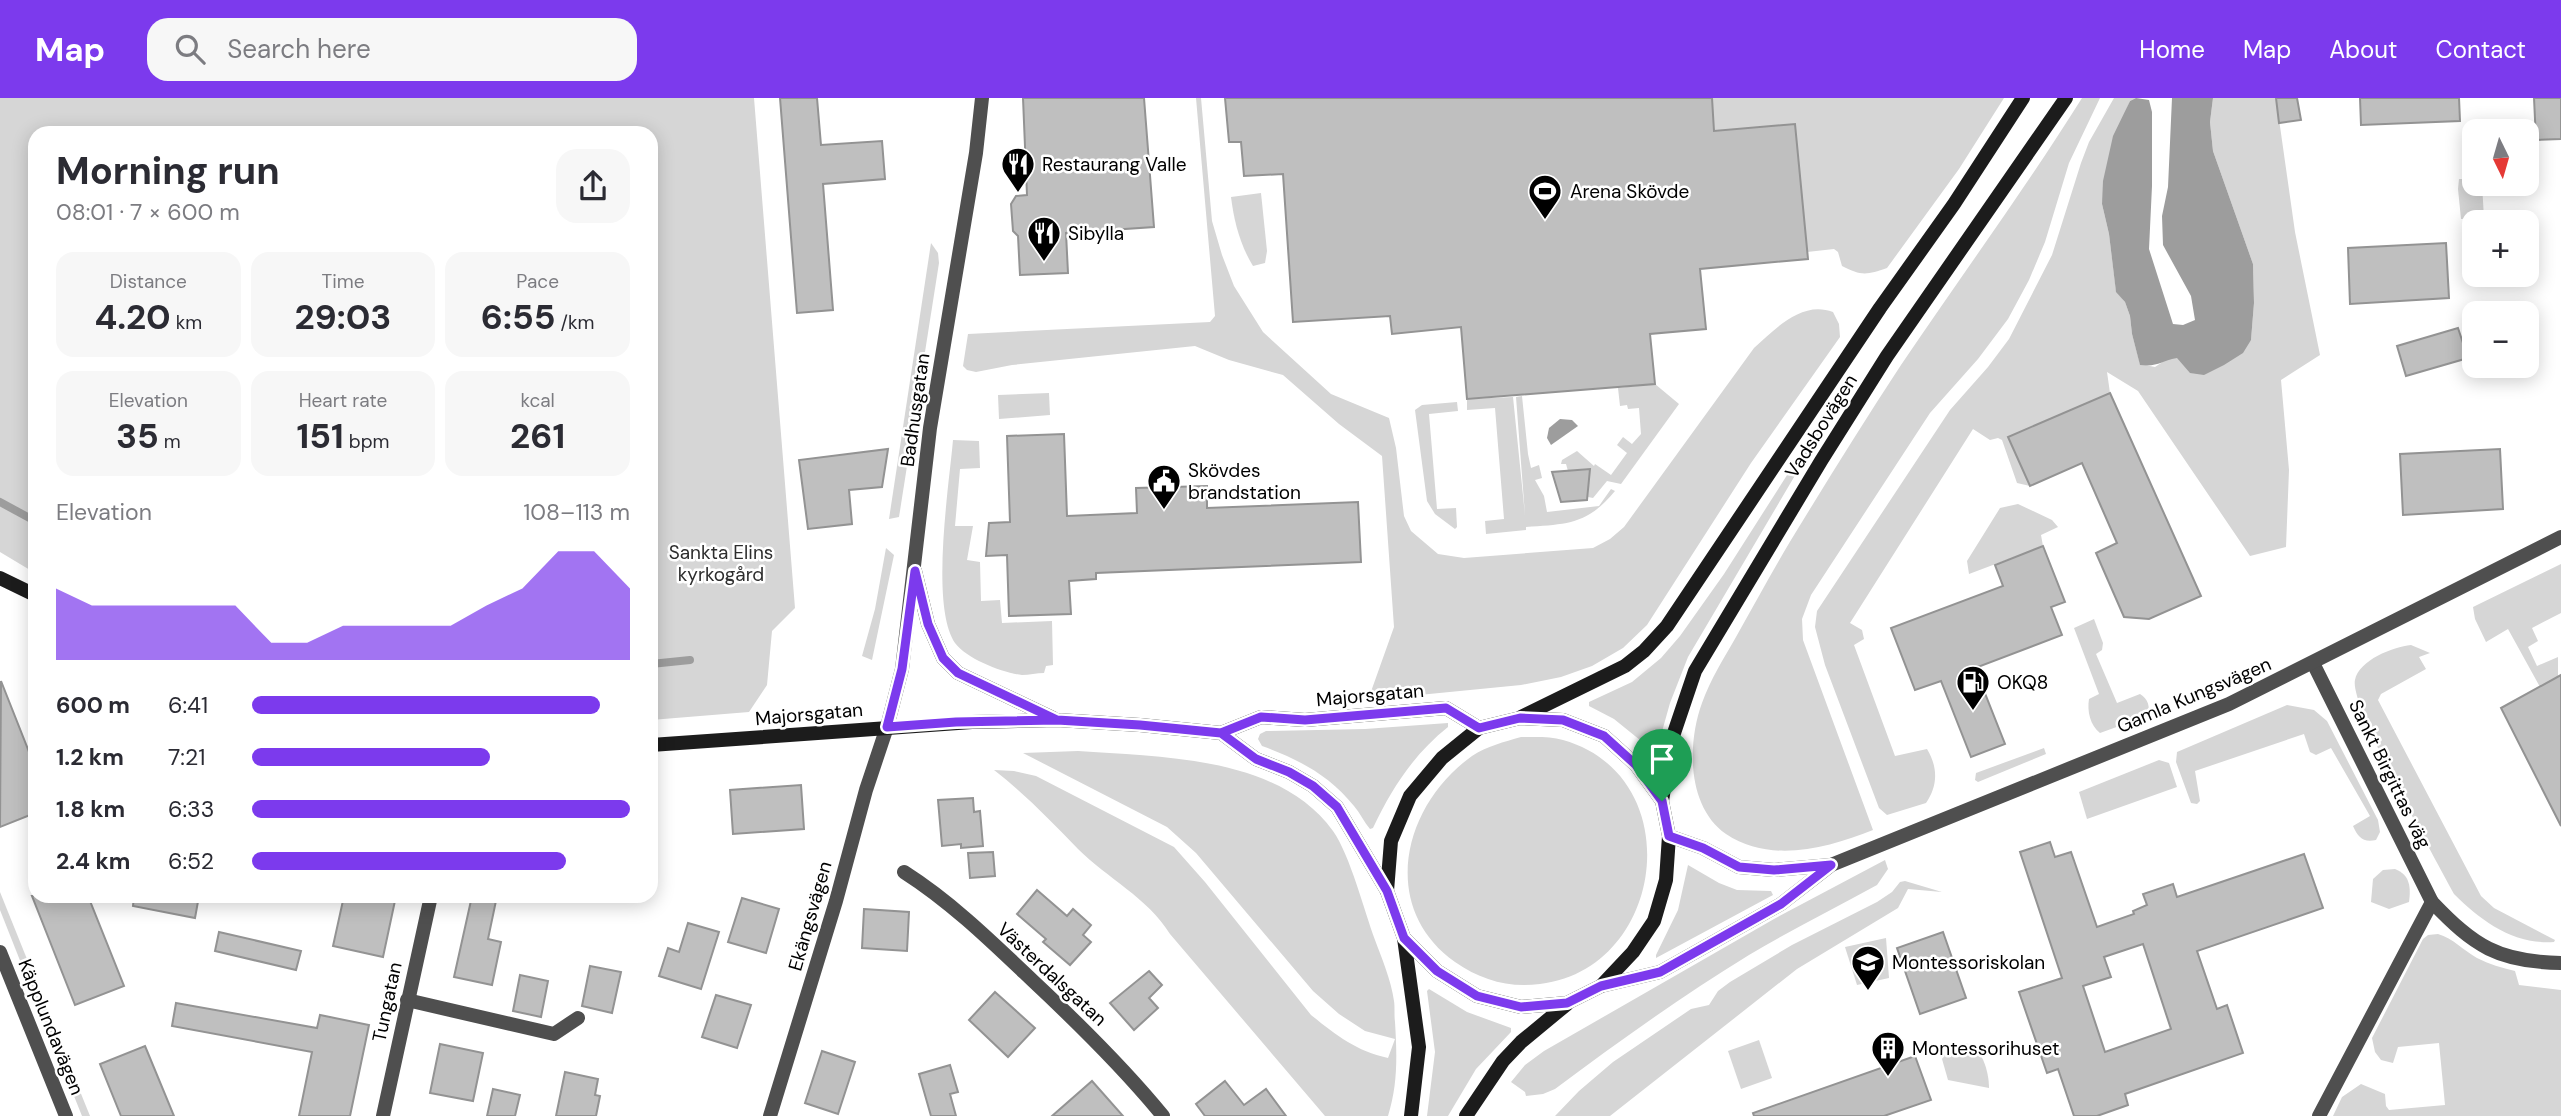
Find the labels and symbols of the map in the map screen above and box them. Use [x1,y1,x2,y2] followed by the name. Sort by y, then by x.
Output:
[2462,119,2539,196] north arrow
[999,145,1037,194] restaurant icon: Restaurang Valle
[1042,152,1186,177] place label: Restaurang Valle
[1526,172,1564,221] sports icon: Arena Skövde
[1570,179,1689,204] place label: Arena Skövde
[1025,214,1063,263] restaurant icon: Sibylla
[1068,221,1124,246] place label: Sibylla
[895,352,935,468] street label: Badhusgatan
[1779,369,1863,483] street label: Vadsbovägen
[1188,458,1301,505] place label: Skövdes brandstation
[1145,462,1183,511] public building icon: Skövdes brandstation
[669,540,773,587] park label: Sankta Elins kyrkogård
[2113,651,2275,739] street label: Gamla Kungsvägen
[1954,663,1992,712] fuel station icon: OKQ8
[1997,670,2048,695] place label: OKQ8
[1315,678,1425,712] street label: Majorsgatan
[2343,695,2437,853] street label: Sankt Birgittas väg
[754,697,864,731] street label: Majorsgatan
[1632,729,1692,801] pin
[782,858,838,974] street label: Ekängsvägen
[992,917,1112,1031] street label: Västerdalsgatan
[1849,943,1887,992] school or university icon: Montessoriskolan
[1892,950,2045,975] place label: Montessoriskolan
[12,955,90,1099] street label: Käpplundavägen
[366,960,408,1044] street label: Tungatan
[1869,1029,1907,1078] building icon: Montessorihuset
[1912,1036,2059,1061] place label: Montessorihuset

